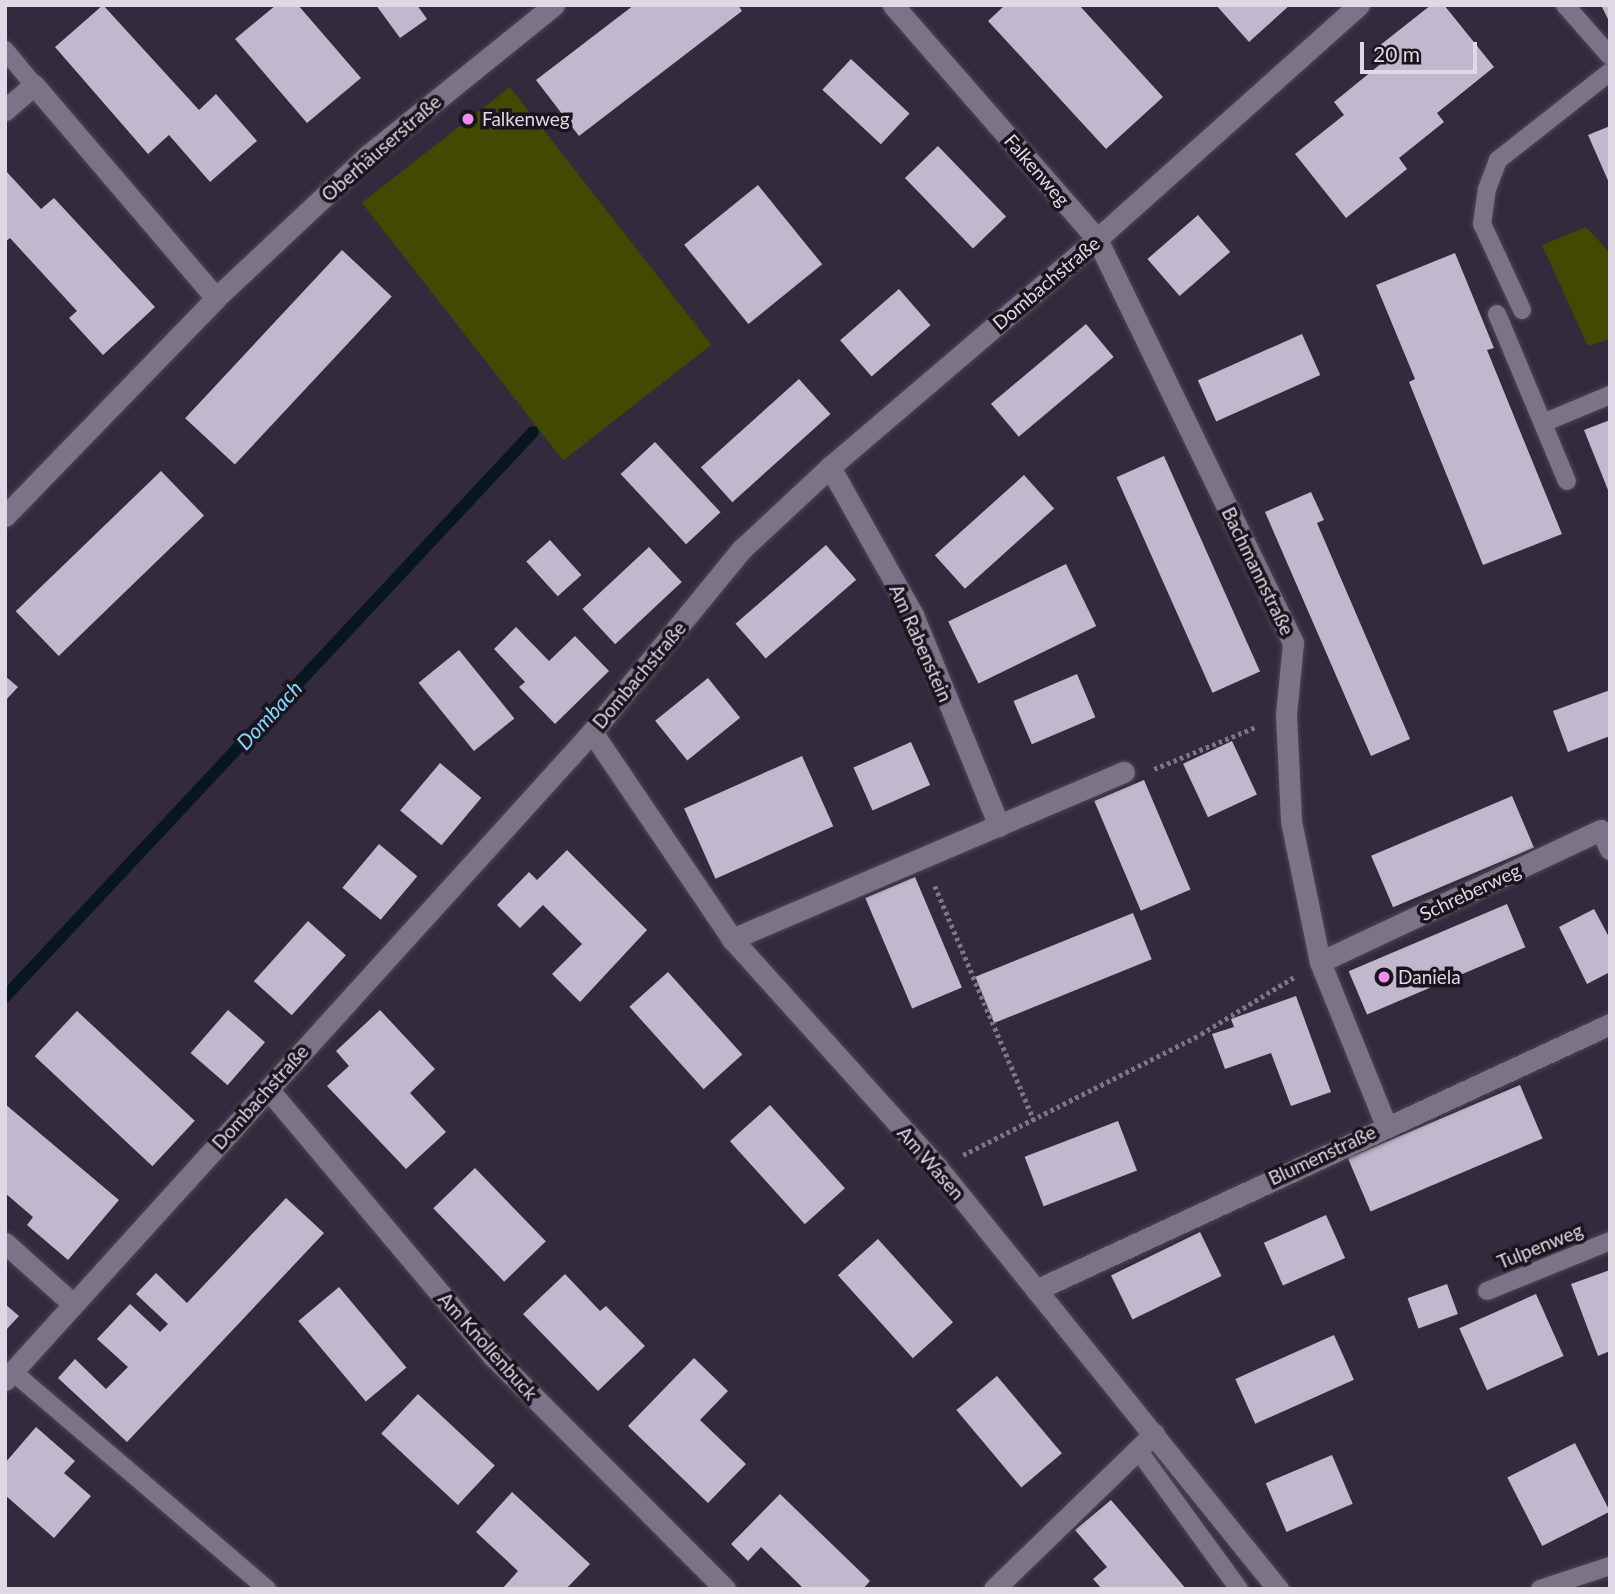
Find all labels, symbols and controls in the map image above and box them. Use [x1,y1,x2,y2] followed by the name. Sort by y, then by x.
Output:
[1363,28,1480,72] scale bar
[1373,41,1420,66] text: 20 m
[317,90,445,206] street label: Oberhäuserstraße
[482,108,570,130] place label: Falkenweg
[460,111,476,127] marker: Falkenweg
[1000,129,1074,211] street label: Falkenweg
[988,232,1104,334] street label: Dombachstraße
[1217,503,1299,639] street label: Bachmannstraße
[885,581,957,705] street label: Am Rabenstein
[588,617,690,733] street label: Dombachstraße
[231,675,307,755] water label: Dombach
[1416,859,1524,925] street label: Schreberweg
[1398,966,1461,988] place label: Daniela
[1376,969,1392,985] marker: Daniela
[207,1040,313,1154] street label: Dombachstraße
[1265,1120,1379,1190] street label: Blumenstraße
[893,1121,969,1205] street label: Am Wasen
[1494,1219,1586,1273] street label: Tulpenweg
[434,1288,542,1404] street label: Am Knollenbuck

